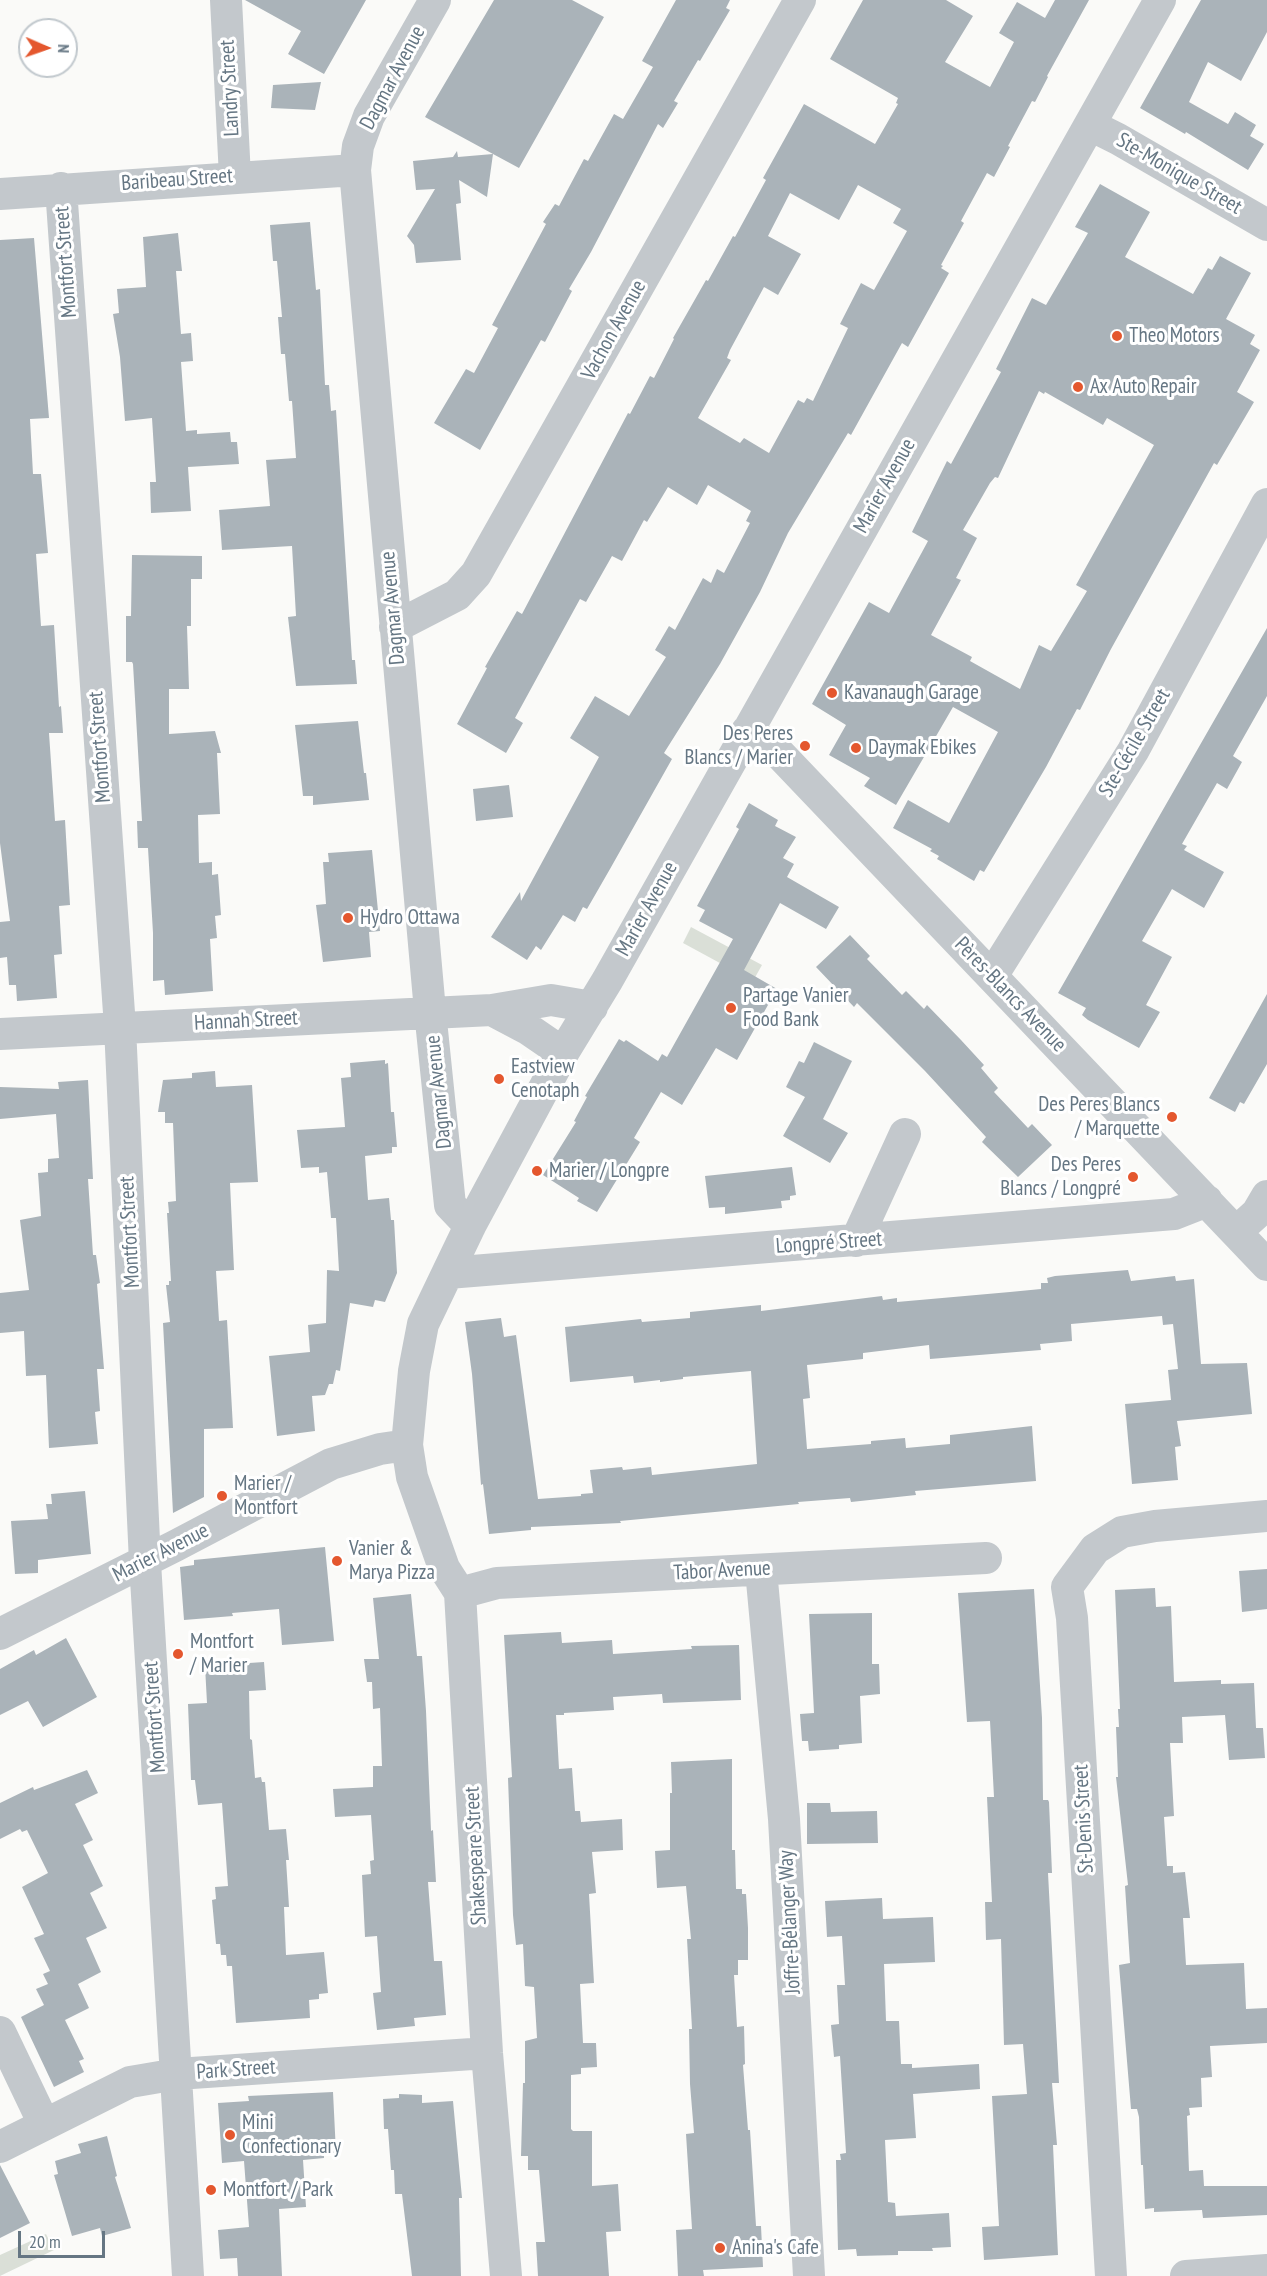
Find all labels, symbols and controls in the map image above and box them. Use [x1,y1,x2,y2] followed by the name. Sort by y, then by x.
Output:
[18,18,78,78] north arrow
[355,22,431,134] street label: Dagmar Avenue
[215,39,245,137] street label: Landry Street
[54,44,74,53] text: N
[1112,128,1246,220] street label: Ste-Monique Street
[120,164,234,196] street label: Baribeau Street
[50,205,82,319] street label: Montfort Street
[576,276,652,384] street label: Vachon Avenue
[1129,323,1220,349] place label: Theo Motors
[1110,329,1124,343] marker: Theo Motors
[1090,374,1196,400] place label: Ax Auto Repair
[1071,380,1085,394] marker: Ax Auto Repair
[849,434,921,538] street label: Marier Avenue
[375,550,411,666] street label: Dagmar Avenue
[844,680,979,706] place label: Kavanaugh Garage
[1094,685,1176,801] street label: Ste-Cécile Street
[825,686,839,700] marker: Kavanaugh Garage
[84,690,116,804] street label: Montfort Street
[684,721,793,771] place label: Des Peres Blancs / Marier
[868,735,976,761] place label: Daymak Ebikes
[798,739,812,753] marker: Des Peres Blancs / Marier
[849,741,863,755] marker: Daymak Ebikes
[611,857,683,961] street label: Marier Avenue
[360,905,460,931] place label: Hydro Ottawa
[341,911,355,925] marker: Hydro Ottawa
[949,932,1071,1058] street label: Pères-Blancs Avenue
[743,983,848,1033] place label: Partage Vanier Food Bank
[724,1001,738,1015] marker: Partage Vanier Food Bank
[194,1006,298,1036] street label: Hannah Street
[421,1034,457,1150] street label: Dagmar Avenue
[511,1054,580,1104] place label: Eastview Cenotaph
[492,1072,506,1086] marker: Eastview Cenotaph
[1038,1092,1160,1142] place label: Des Peres Blancs / Marquette
[1165,1110,1179,1124] marker: Des Peres Blancs / Marquette
[1000,1152,1121,1202] place label: Des Peres Blancs / Longpré
[549,1158,669,1184] place label: Marier / Longpre
[530,1164,544,1178] marker: Marier / Longpre
[1126,1170,1140,1184] marker: Des Peres Blancs / Longpré
[114,1176,146,1288] street label: Montfort Street
[775,1227,883,1259] street label: Longpré Street
[234,1471,298,1521] place label: Marier / Montfort
[215,1489,229,1503] marker: Marier / Montfort
[109,1518,213,1588] street label: Marier Avenue
[349,1536,435,1586] place label: Vanier & Marya Pizza
[330,1554,344,1568] marker: Vanier & Marya Pizza
[673,1556,771,1586] street label: Tabor Avenue
[190,1629,254,1679] place label: Montfort / Marier
[171,1647,185,1661] marker: Montfort / Marier
[139,1660,171,1774] street label: Montfort Street
[1069,1764,1099,1874] street label: St-Denis Street
[460,1786,492,1926] street label: Shakespeare Street
[774,1849,806,1995] street label: Joffre-Bélanger Way
[196,2055,276,2085] street label: Park Street
[242,2110,341,2160] place label: Mini Confectionary
[223,2128,237,2142] marker: Mini Confectionary
[223,2177,333,2203] place label: Montfort / Park
[204,2183,218,2197] marker: Montfort / Park
[21,2219,108,2257] scale bar
[29,2230,61,2253] text: 20 m
[732,2235,819,2261] place label: Anina's Cafe
[713,2241,727,2255] marker: Anina's Cafe

